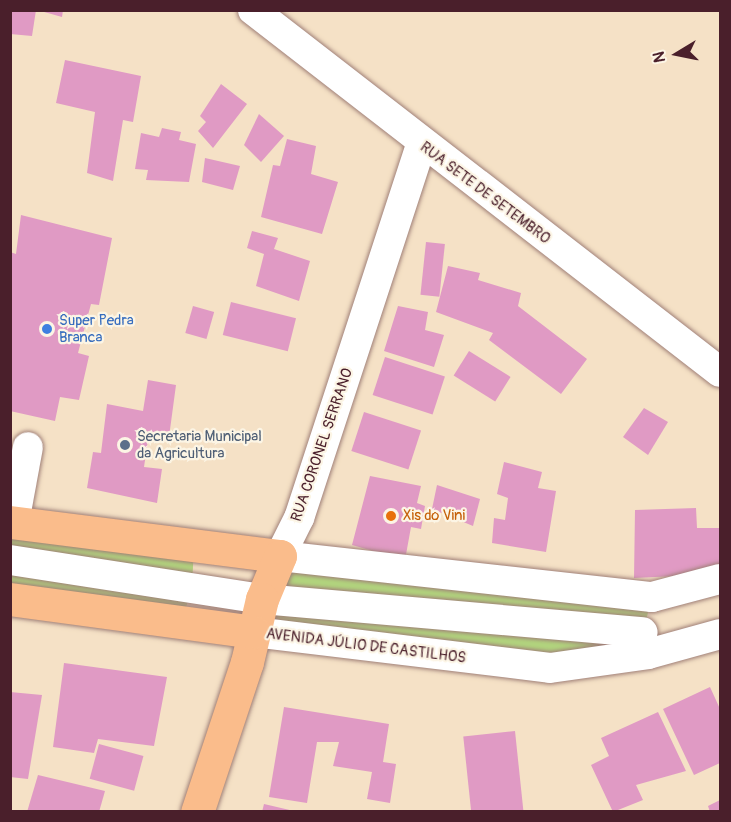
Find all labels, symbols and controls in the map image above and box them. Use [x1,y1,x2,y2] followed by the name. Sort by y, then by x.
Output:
[647,24,707,84] north arrow
[648,50,670,64] text: N
[416,138,554,248] street label: RUA SETE DE SETEMBRO
[59,311,134,346] place label: Super Pedra Branca
[40,322,54,336] marker: Super Pedra Branca
[287,366,357,524] street label: RUA CORONEL SERRANO
[137,427,262,462] place label: Secretaria Municipal da Agricultura
[118,438,132,452] marker: Secretaria Municipal da Agricultura
[403,507,465,525] place label: Xis do Vini
[384,509,398,523] marker: Xis do Vini
[265,625,467,667] street label: AVENIDA JÚLIO DE CASTILHOS

